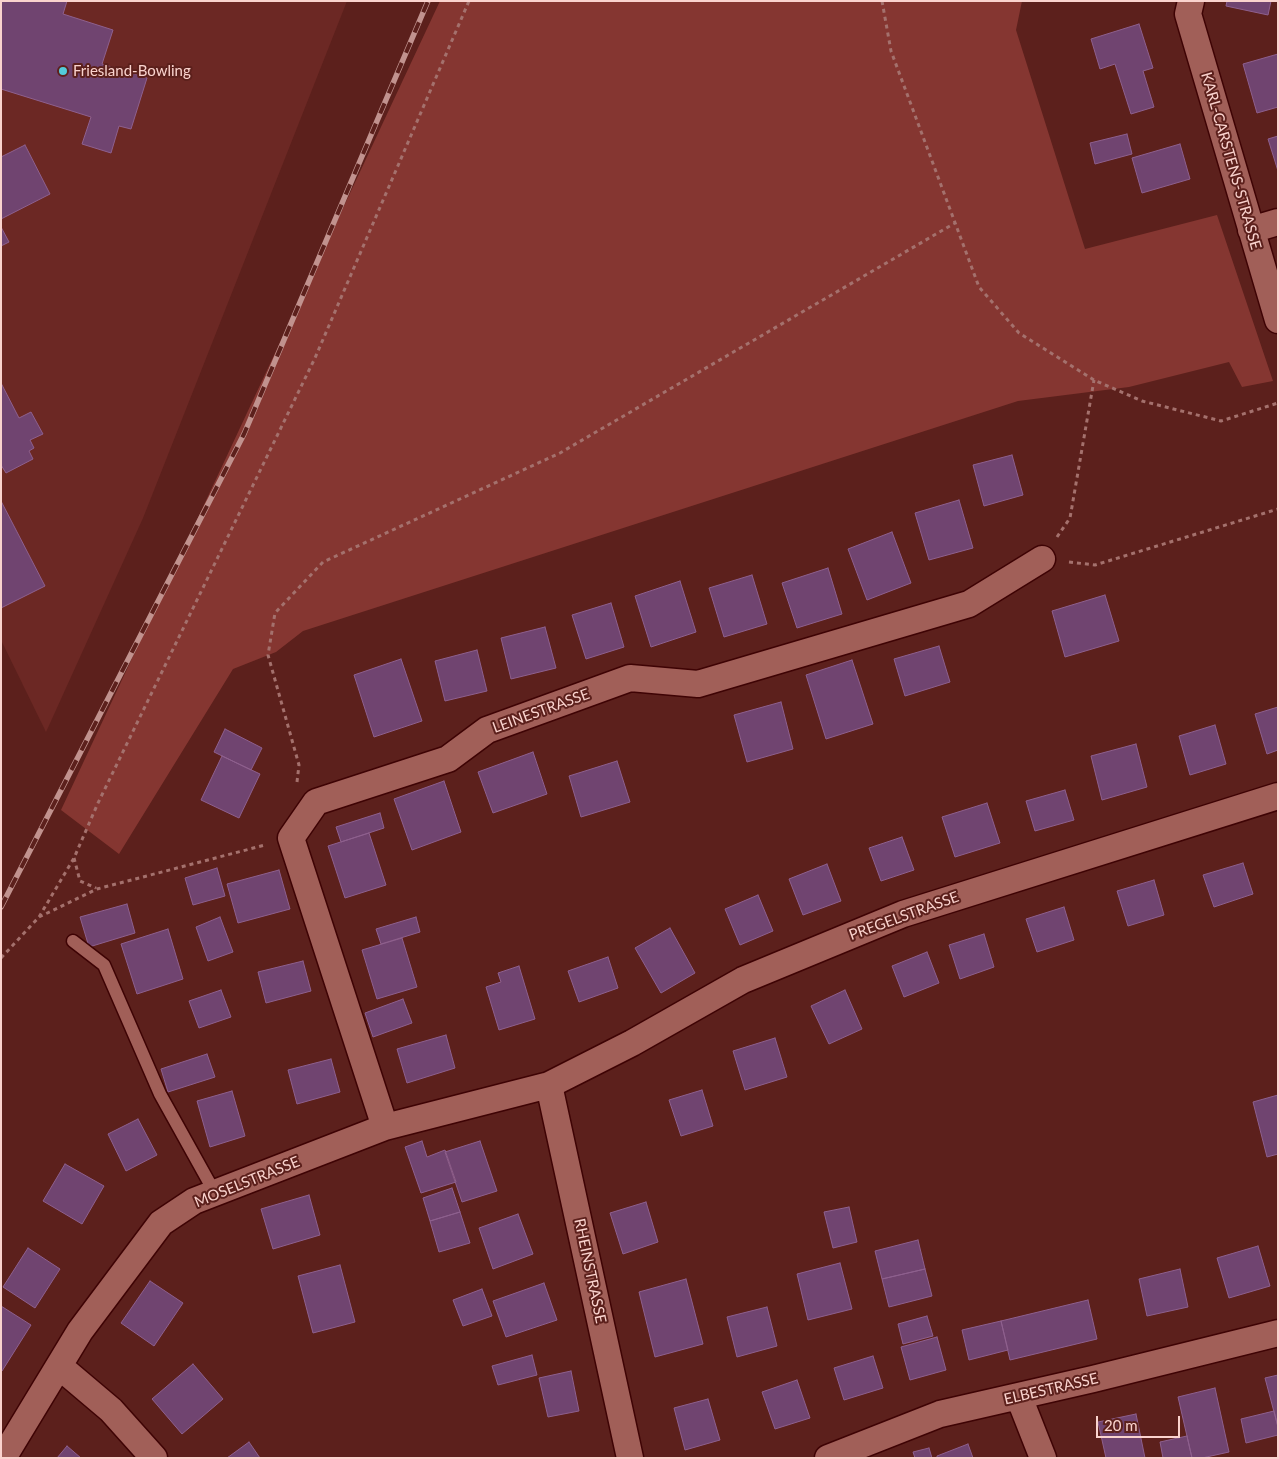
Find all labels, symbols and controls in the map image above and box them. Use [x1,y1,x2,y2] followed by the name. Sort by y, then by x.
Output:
[73,62,191,80] place label: Friesland-Bowling
[57,65,69,77] marker: Friesland-Bowling
[1197,70,1265,252] street label: KARL-CARSTENS-STRASSE
[490,685,592,737] street label: LEINESTRASSE
[847,888,961,944] street label: PREGELSTRASSE
[192,1153,302,1211] street label: MOSELSTRASSE
[570,1217,610,1325] street label: RHEINSTRASSE
[1002,1369,1100,1409] street label: ELBESTRASSE
[1099,1406,1183,1438] scale bar
[1104,1416,1138,1434] text: 20 m

